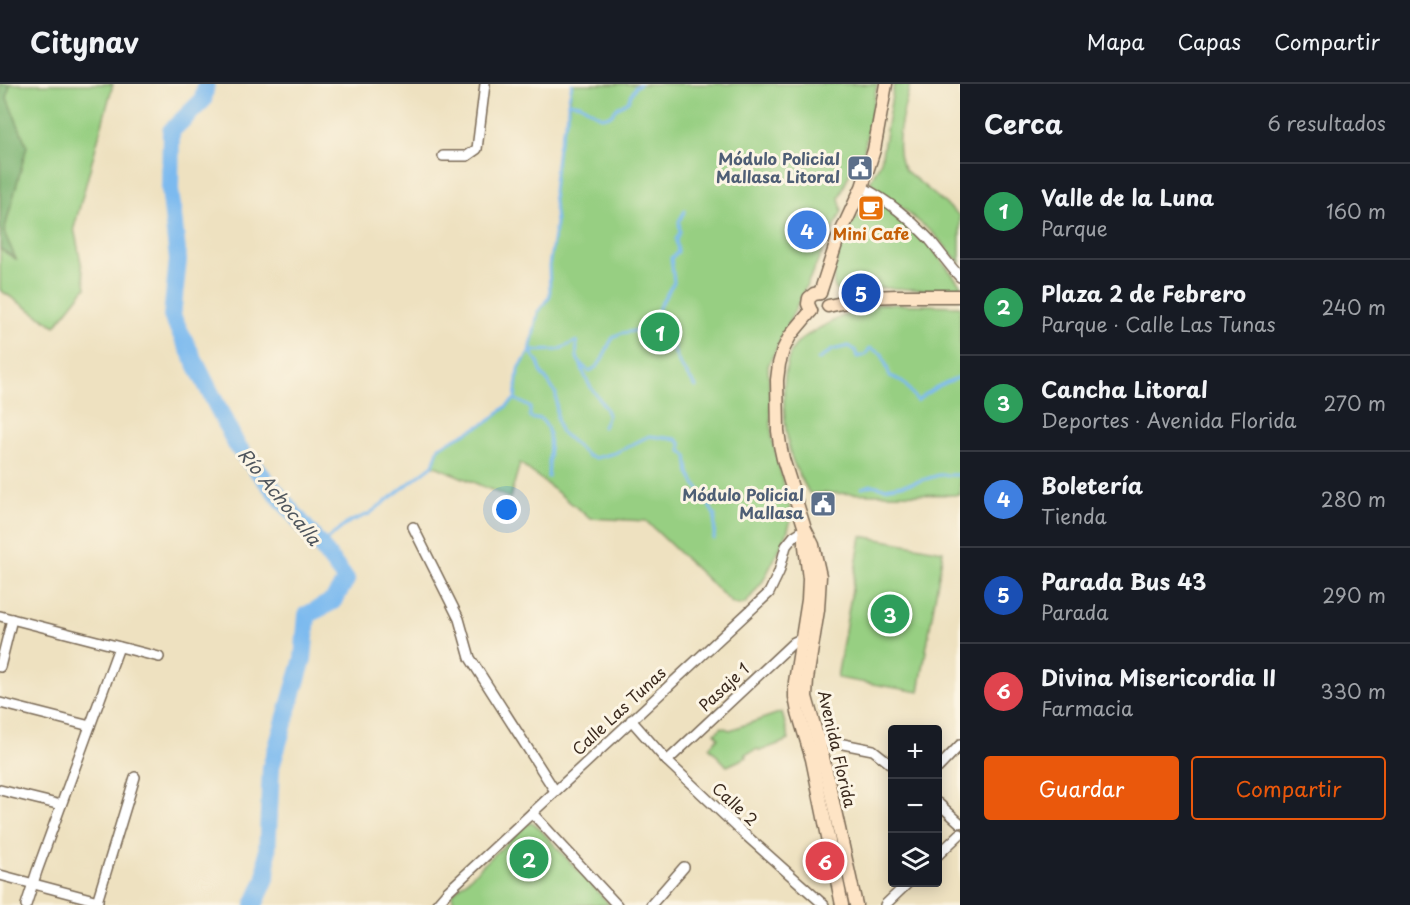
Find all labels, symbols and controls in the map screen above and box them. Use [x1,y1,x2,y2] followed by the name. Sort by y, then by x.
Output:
[30,20,139,63] text: Citynav
[1087,25,1145,57] text: Mapa
[1178,25,1241,57] text: Capas
[1274,25,1380,57] text: Compartir
[984,104,1063,143] text: Cerca
[1267,108,1386,138] text: 6 resultados
[716,146,840,188] place label: Módulo Policial Mallasa Litoral
[845,153,875,183] public building icon: Módulo Policial Mallasa Litoral
[1041,180,1214,213] text: Valle de la Luna
[856,193,886,223] cafe icon: Mini Cafe
[999,196,1008,226] text: 1
[1326,196,1386,226] text: 160 m
[788,208,826,252] pin: 4
[1041,213,1108,243] text: Parque
[833,221,909,245] place label: Mini Cafe
[842,270,880,316] pin: 5
[1041,276,1246,309] text: Plaza 2 de Febrero
[996,292,1011,322] text: 2
[1321,292,1386,322] text: 240 m
[1041,309,1276,339] text: Parque · Calle Las Tunas
[640,310,680,354] pin: 1
[1041,372,1208,405] text: Cancha Litoral
[997,388,1010,418] text: 3
[1323,388,1386,418] text: 270 m
[1041,405,1297,435] text: Deportes · Avenida Florida
[232,441,328,551] water label: Río Achocalla
[1041,468,1143,501] text: Boletería
[682,482,804,524] place label: Módulo Policial Mallasa
[997,484,1010,514] text: 4
[1321,484,1386,514] text: 280 m
[808,489,838,519] public building icon: Módulo Policial Mallasa
[492,495,521,524] your location
[1041,501,1107,531] text: Tienda
[1041,564,1206,597] text: Parada Bus 43
[997,580,1010,610] text: 5
[1322,580,1386,610] text: 290 m
[870,592,910,636] pin: 3
[1041,597,1109,627] text: Parada
[693,656,754,716] street label: Pasaje 1
[566,660,670,760] street label: Calle Las Tunas
[1041,660,1276,693] text: Divina Misericordia II
[996,676,1011,706] text: 6
[1320,676,1386,706] text: 330 m
[813,688,863,810] street label: Avenida Florida
[1041,693,1133,723] text: Farmacia
[888,725,942,887] map controls
[888,725,942,779] button: +
[984,756,1179,820] button: Guardar
[1191,756,1386,820] button: Compartir
[707,776,764,831] street label: Calle 2
[888,779,942,833] button: −
[888,833,942,887] button: layers
[510,836,548,882] pin: 2
[806,838,844,884] pin: 6

